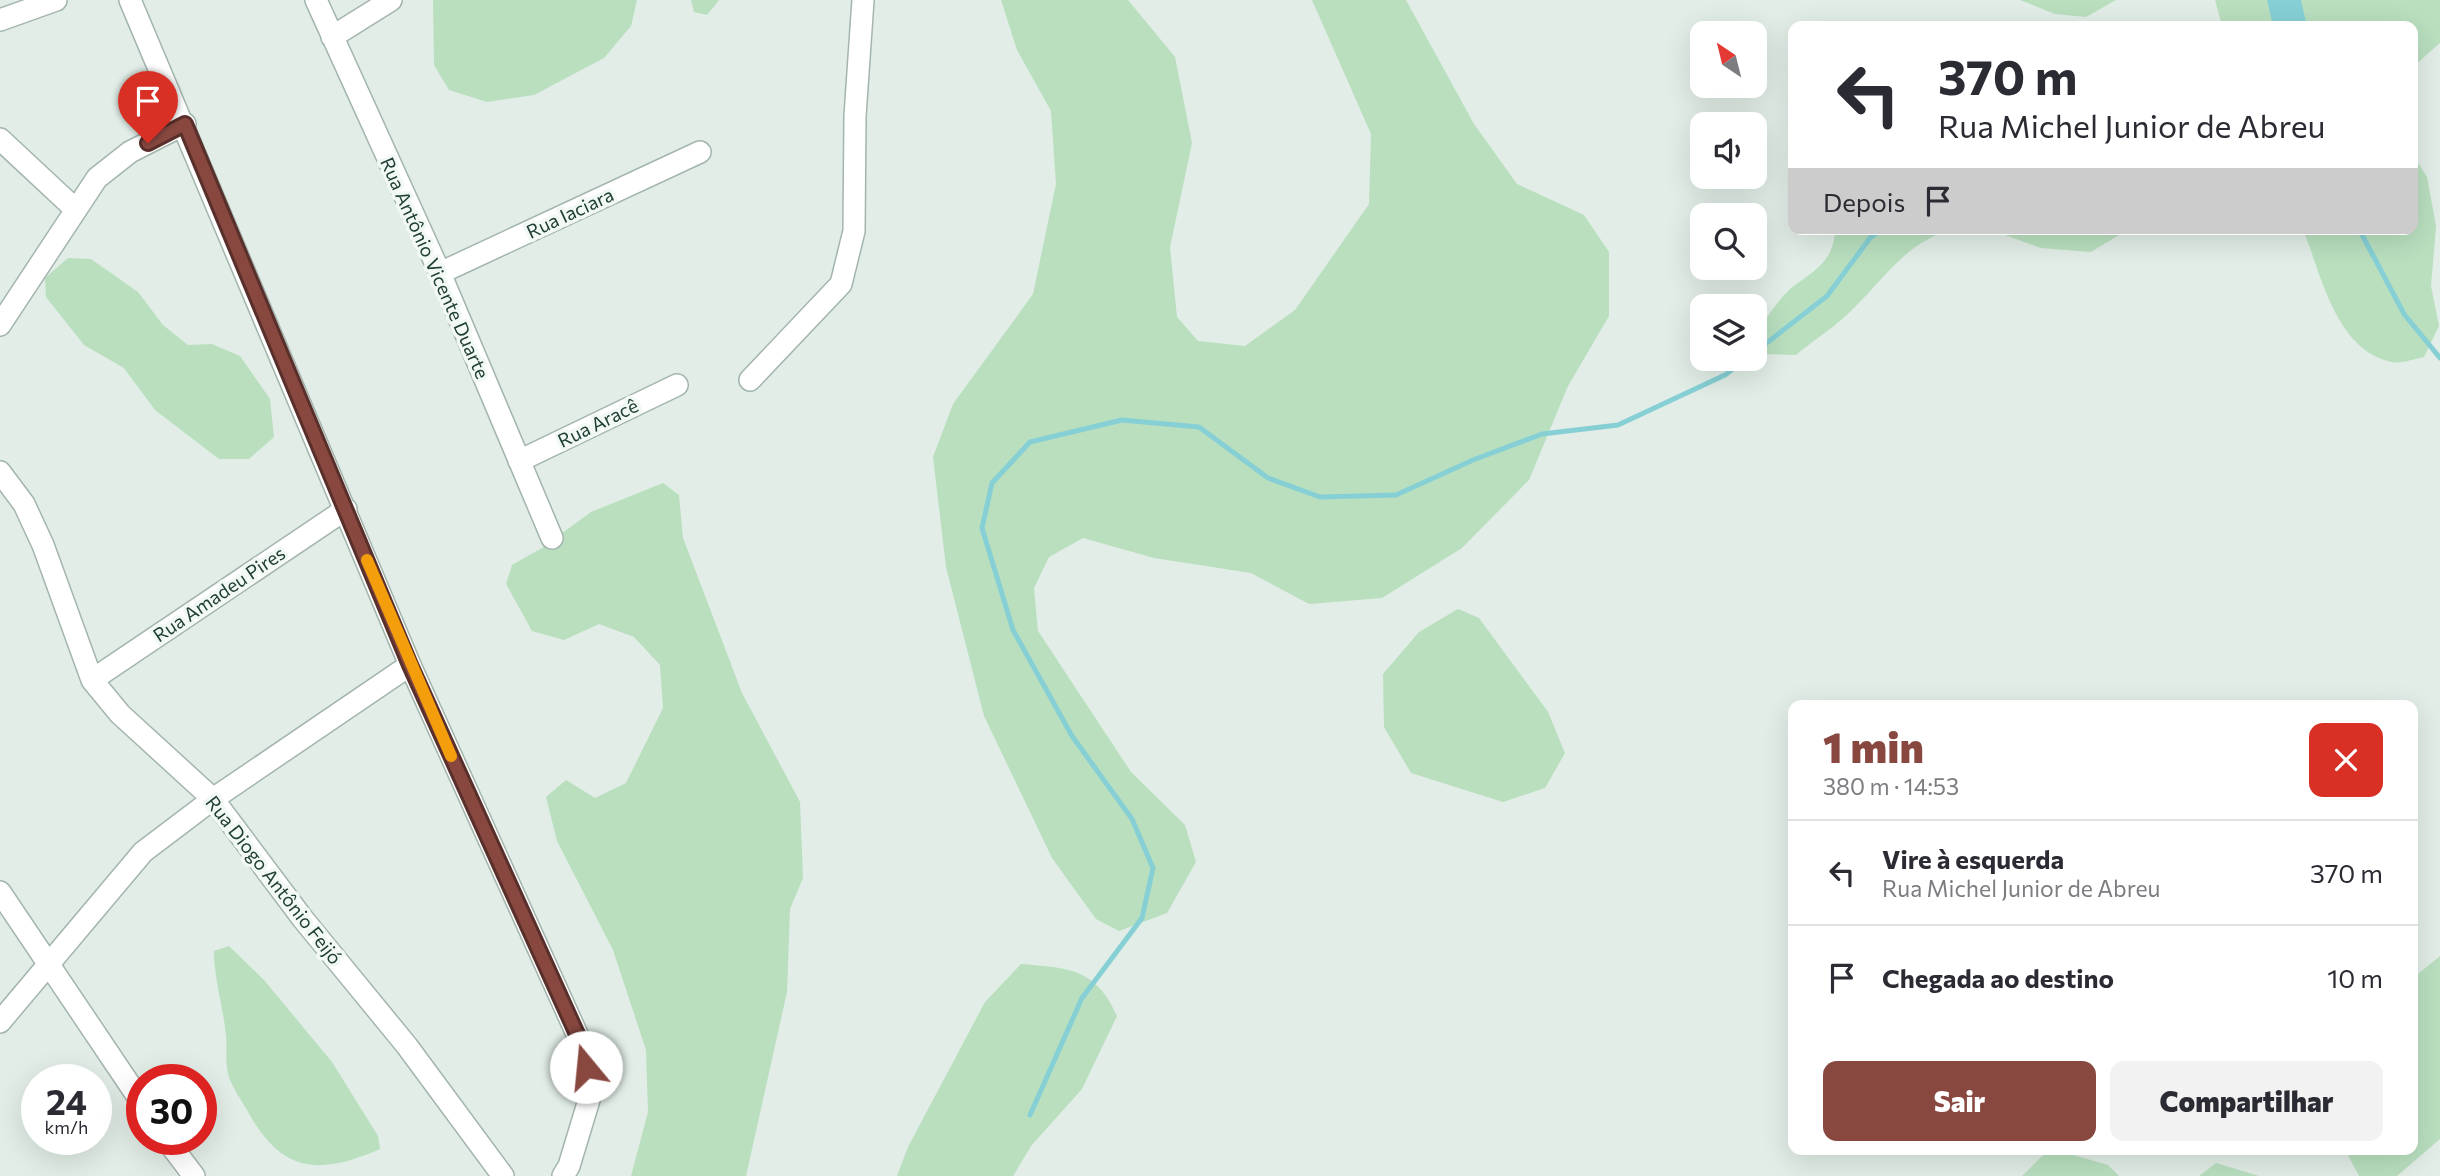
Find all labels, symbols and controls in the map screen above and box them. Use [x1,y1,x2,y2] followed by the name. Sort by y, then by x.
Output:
[1690,21,1768,98] north arrow
[1690,21,1767,371] map controls
[1938,45,2077,105] text: 370 m
[1823,49,1914,140] icon: left
[118,71,178,143] pin
[129,82,167,120] icon: arrive
[1938,105,2325,145] text: Rua Michel Junior de Abreu
[1690,112,1767,189] button: sound
[376,154,495,382] street label: Rua Antônio Vicente Duarte
[523,182,617,243] street label: Rua Iaciara
[1919,182,1957,220] icon: arrive
[1823,186,1905,217] text: Depois
[1690,203,1767,280] button: search
[1690,294,1767,371] button: layers
[554,393,642,452] street label: Rua Aracê
[148,541,289,646] street label: Rua Amadeu Pires
[1823,720,1924,772] text: 1 min
[2309,723,2383,797] button: close
[1823,772,1959,800] text: 380 m · 14:53
[201,791,347,969] street label: Rua Diogo Antônio Feijó
[1882,843,2064,874] text: Vire à esquerda
[1823,854,1861,892] icon: left
[2310,857,2383,888] text: 370 m
[1882,874,2160,902] text: Rua Michel Junior de Abreu
[1823,959,1861,997] icon: arrive
[1882,962,2114,993] text: Chegada ao destino
[2327,962,2383,993] text: 10 m
[549,1030,623,1104] position arrow
[1823,1061,2096,1141] button: Sair
[2110,1061,2383,1141] button: Compartilhar
[126,1064,217,1155] speed limit sign: 30
[46,1079,87,1122] text: 24
[45,1116,88,1138] text: km/h

